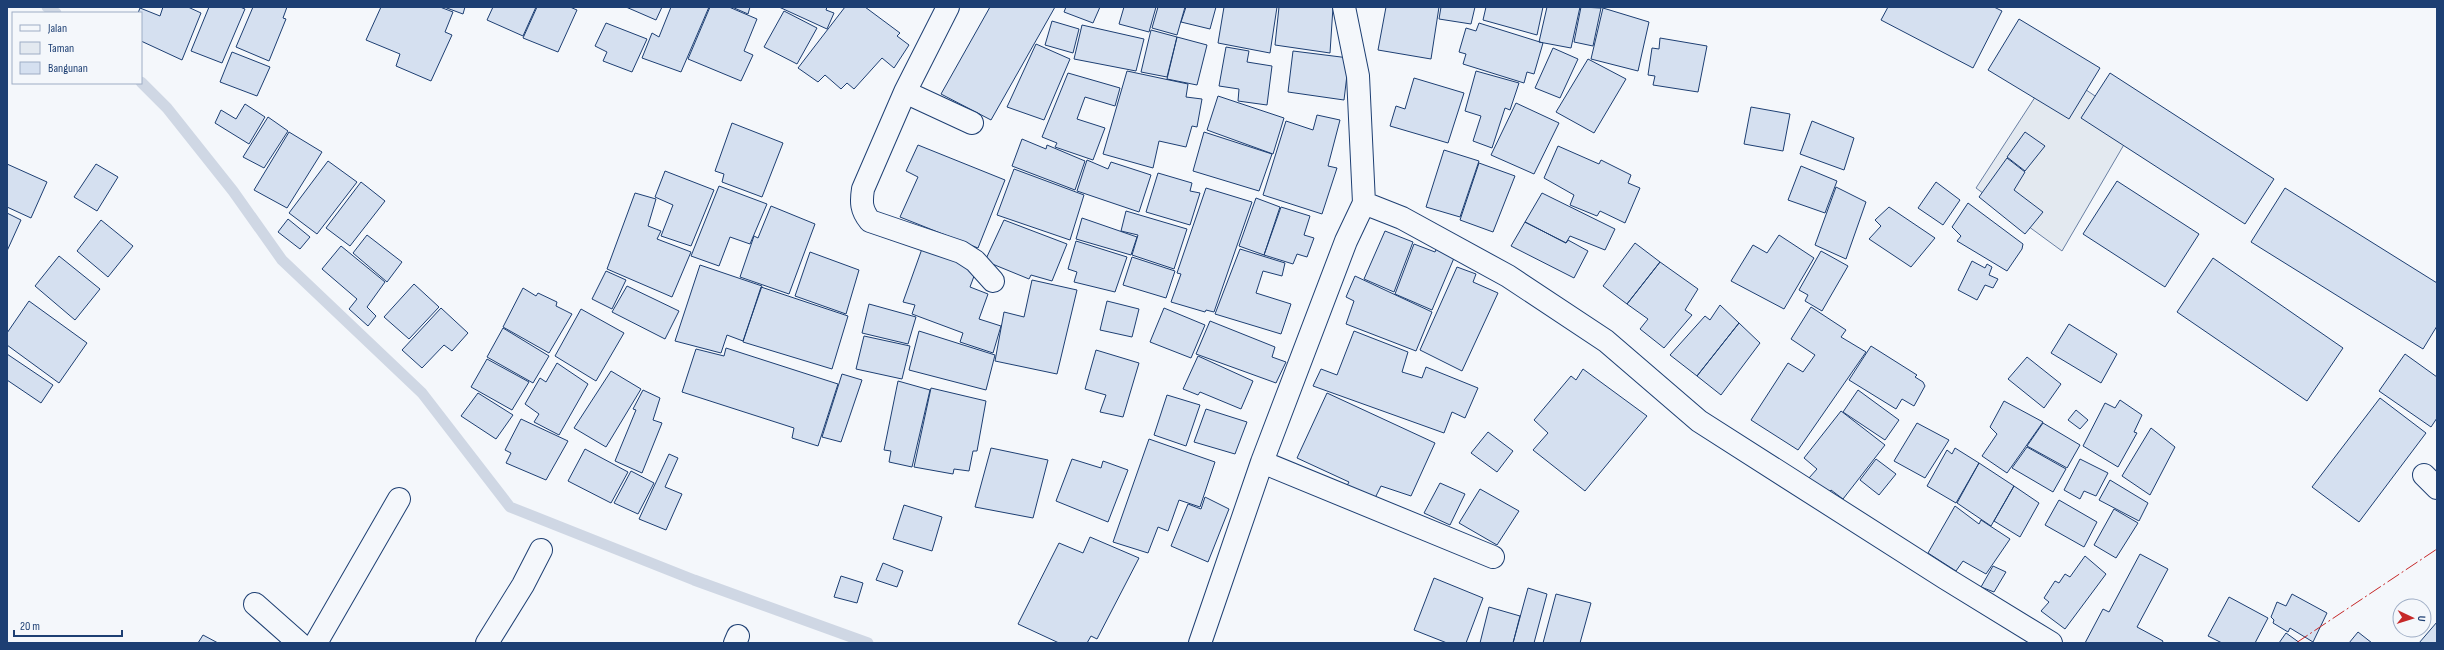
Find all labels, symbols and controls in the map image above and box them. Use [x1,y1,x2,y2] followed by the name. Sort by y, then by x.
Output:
[12,12,142,84] legend
[47,21,67,36] text: Jalan
[48,41,74,56] text: Taman
[48,61,88,76] text: Bangunan
[2392,598,2432,638] north arrow
[14,612,122,638] scale bar
[2415,615,2428,622] text: U
[20,619,40,634] text: 20 m

